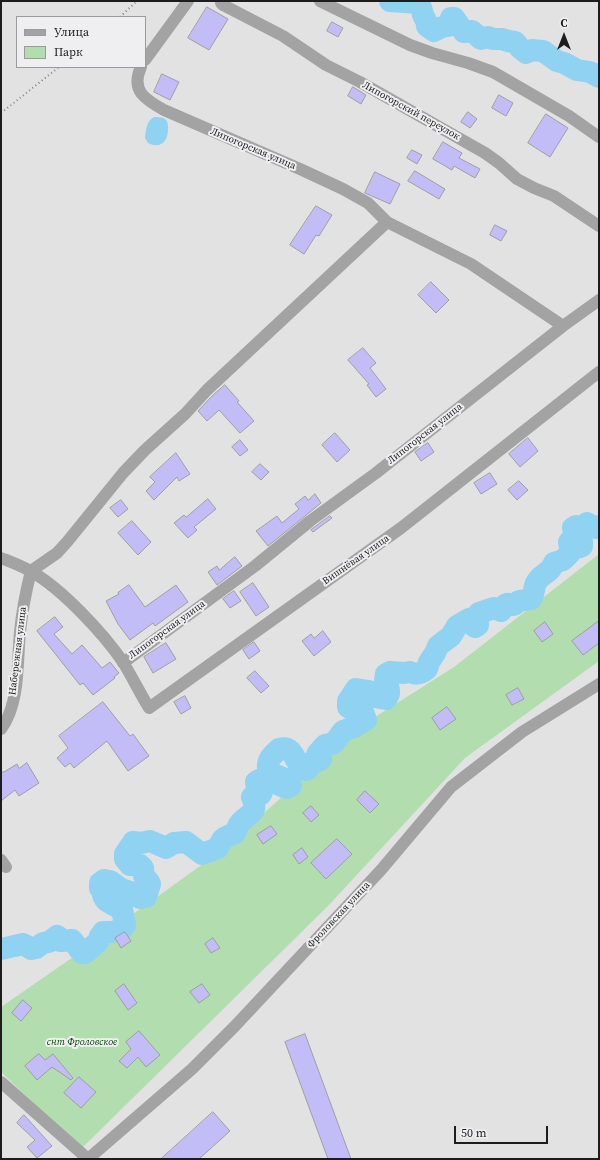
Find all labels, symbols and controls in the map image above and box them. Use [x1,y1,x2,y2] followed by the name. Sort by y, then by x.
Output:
[16,16,146,68] legend
[544,16,584,56] north arrow
[561,16,567,31] text: С
[54,24,89,40] text: Улица
[54,44,83,60] text: Парк
[360,79,462,143] street label: Липогорский переулок
[208,126,298,172] street label: Липогорская улица
[385,401,465,467] street label: Липогорская улица
[320,533,392,587] street label: Вишнёвая улица
[126,598,208,662] street label: Липогорская улица
[7,606,29,696] street label: Набережная улица
[305,880,373,950] street label: Фроловская улица
[47,1036,117,1048] park label: снт Фроловское
[456,1118,550,1144] scale bar
[461,1125,487,1141] text: 50 m

